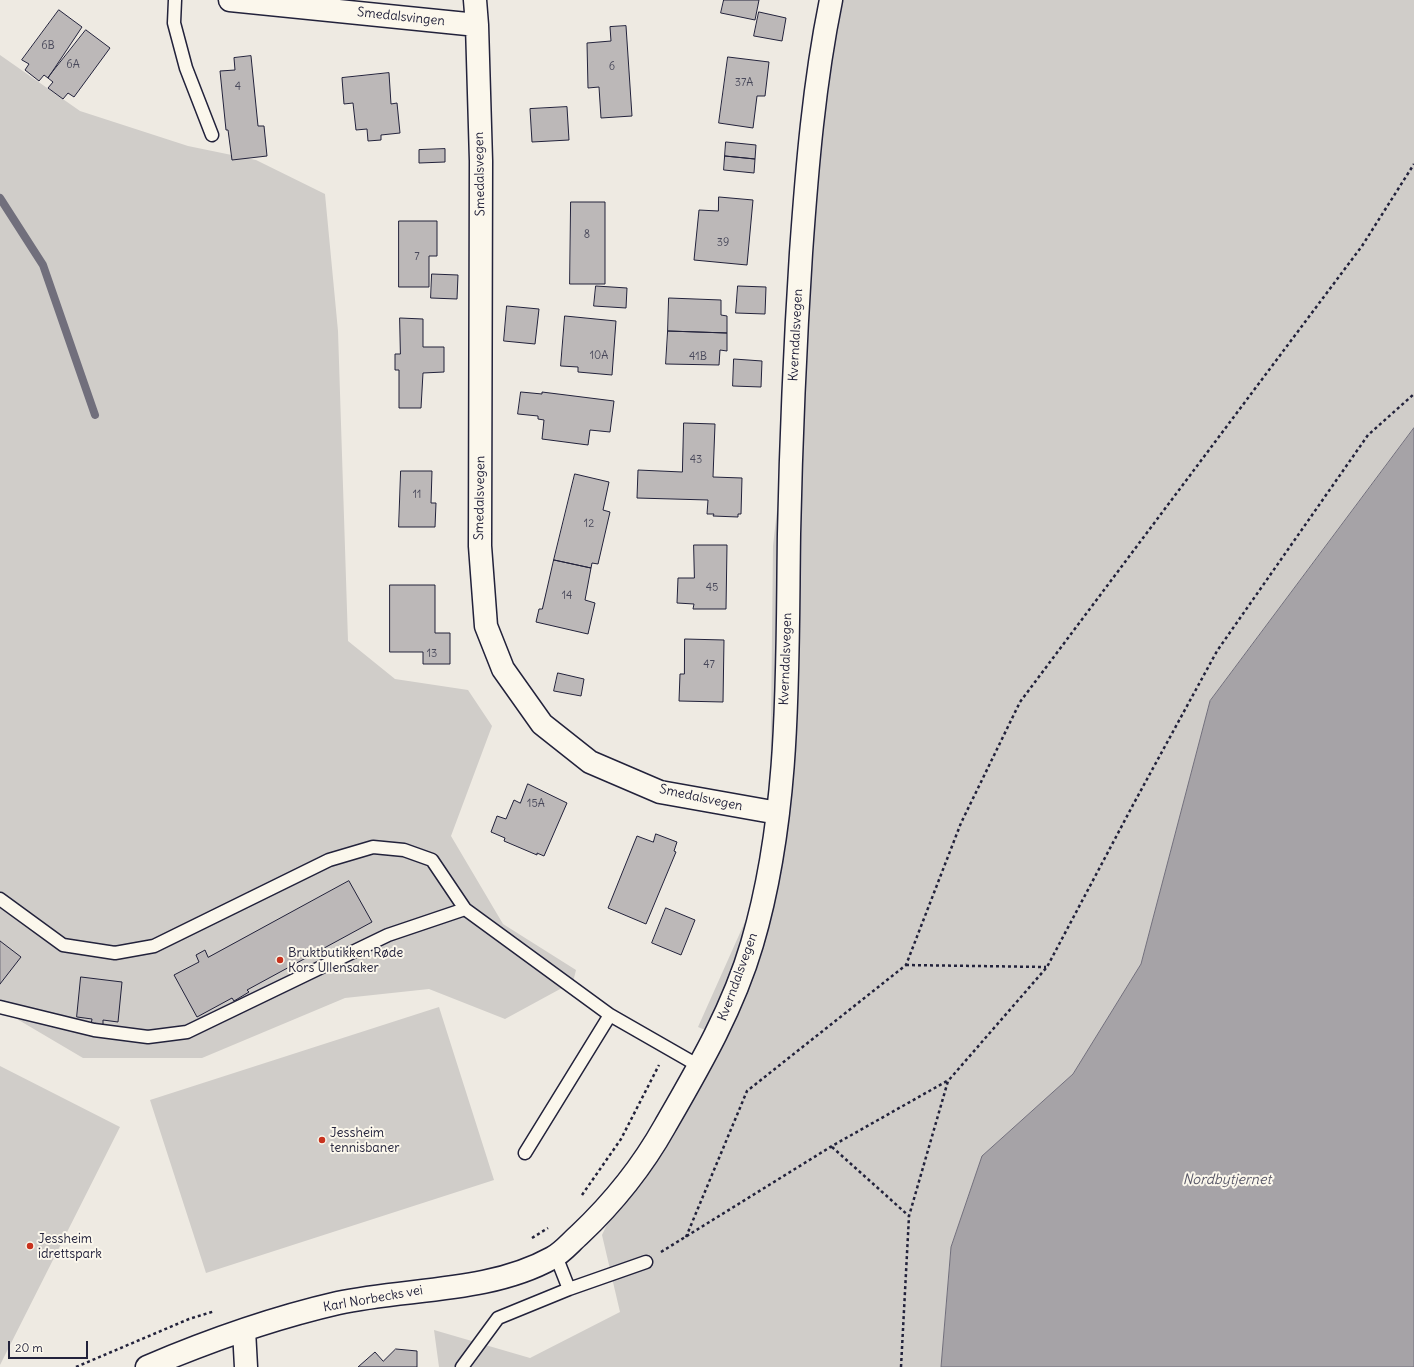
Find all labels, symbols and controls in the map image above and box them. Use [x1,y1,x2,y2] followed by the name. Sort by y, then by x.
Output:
[356,5,446,29] street label: Smedalsvingen
[41,39,55,53] house number: 6B
[66,58,80,72] house number: 6A
[609,60,615,74] house number: 6
[735,76,753,90] house number: 37A
[235,80,241,94] house number: 4
[471,132,489,216] street label: Smedalsvegen
[584,228,590,242] house number: 8
[717,236,729,250] house number: 39
[414,250,420,264] house number: 7
[786,288,806,382] street label: Kverndalsvegen
[590,349,608,363] house number: 10A
[689,350,707,364] house number: 41B
[690,453,702,467] house number: 43
[471,456,489,540] street label: Smedalsvegen
[413,488,421,502] house number: 11
[584,517,594,531] house number: 12
[706,581,718,595] house number: 45
[562,589,572,603] house number: 14
[777,612,795,706] street label: Kverndalsvegen
[427,647,437,661] house number: 13
[703,658,715,672] house number: 47
[658,782,744,814] street label: Smedalsvegen
[527,797,545,811] house number: 15A
[715,931,761,1023] street label: Kverndalsvegen
[288,945,403,976] place label: Bruktbutikken Røde Kors Ullensaker
[275,955,285,965] marker: Bruktbutikken Røde Kors Ullensaker
[330,1125,400,1156] place label: Jessheim tennisbaner
[317,1135,327,1145] marker: Jessheim tennisbaner
[1183,1172,1271,1188] water label: Nordbytjernet
[38,1231,102,1262] place label: Jessheim idrettspark
[25,1241,35,1251] marker: Jessheim idrettspark
[322,1283,424,1315] street label: Karl Norbecks vei
[10,1333,90,1359] scale bar
[15,1340,43,1355] text: 20 m

